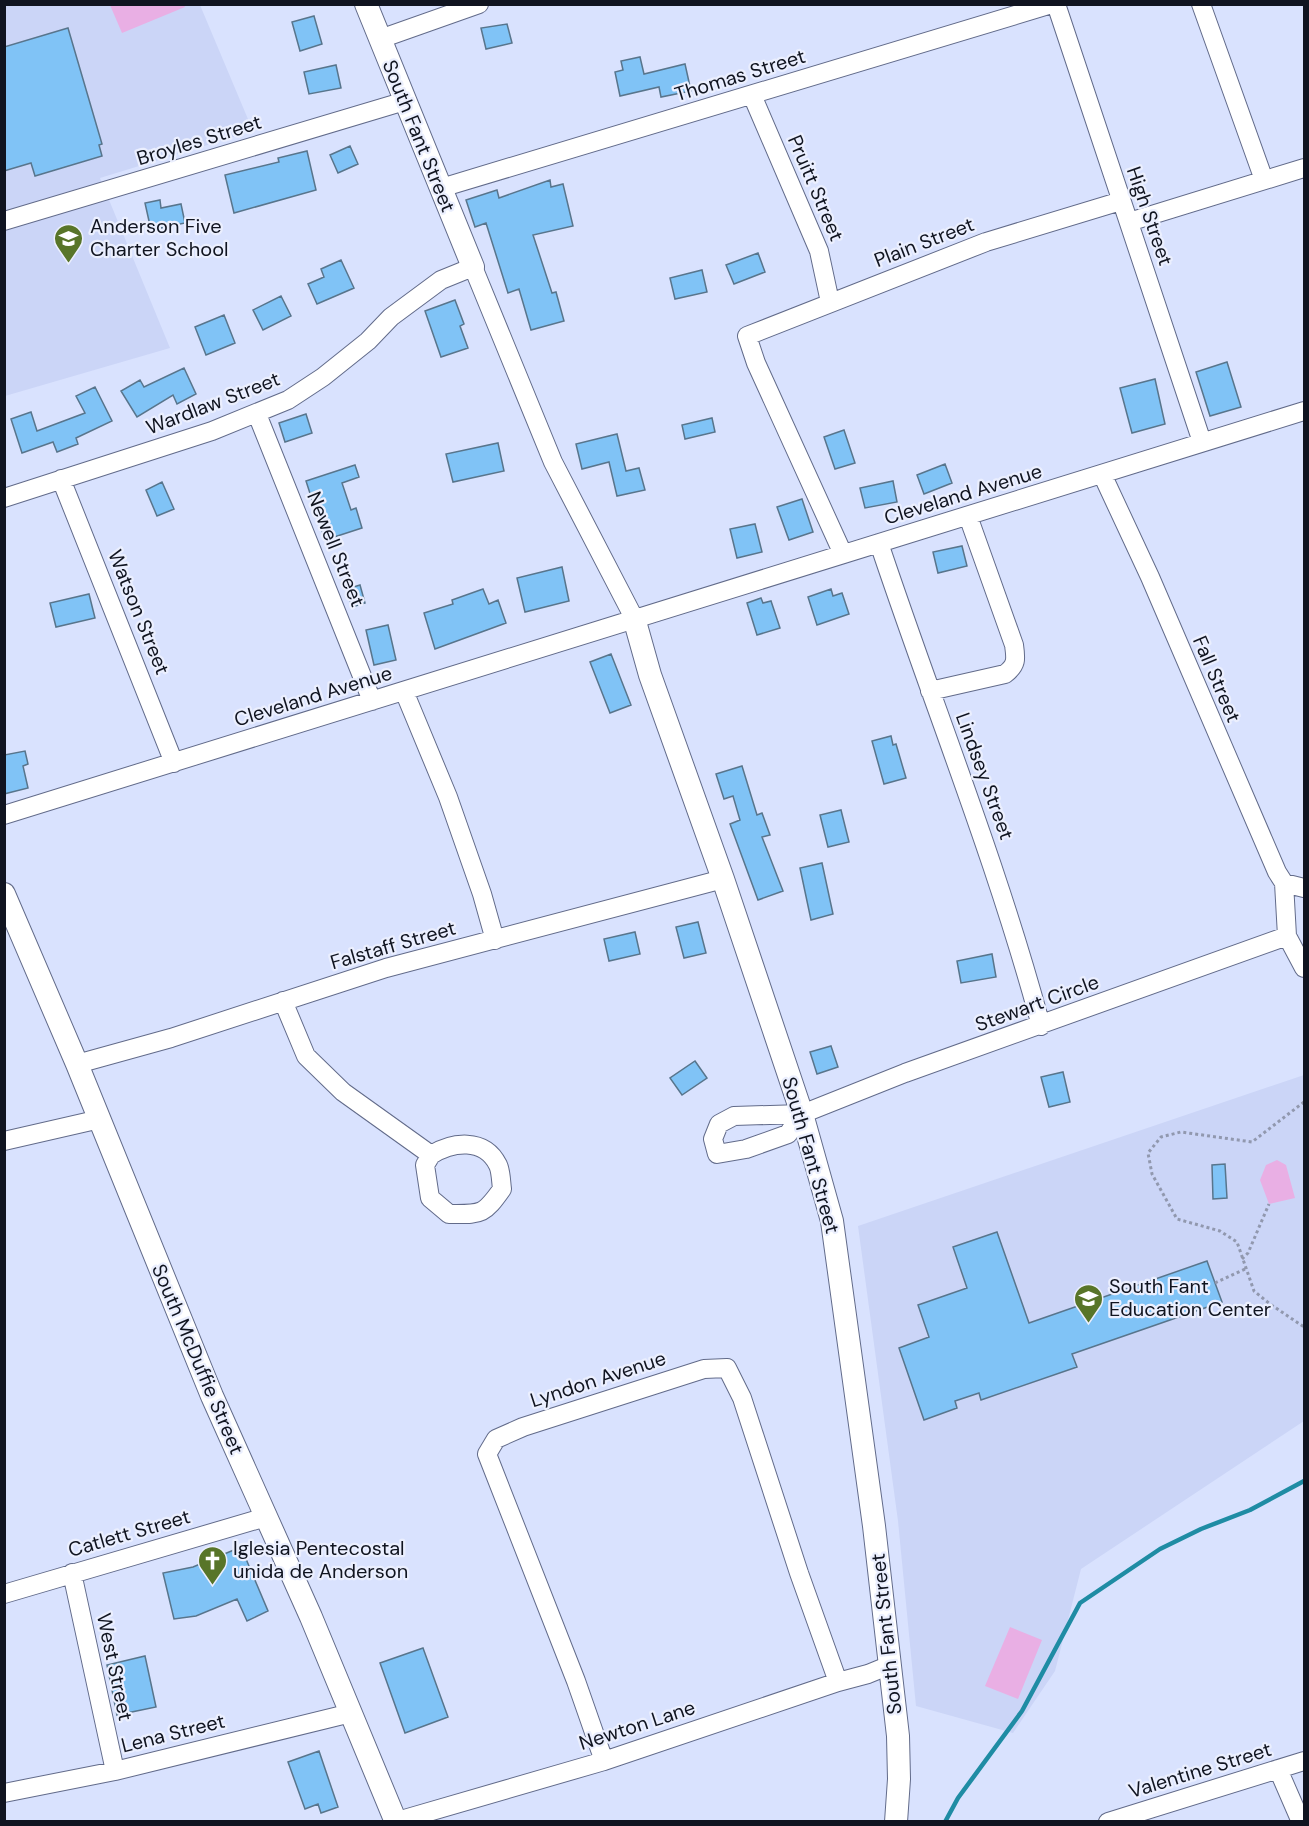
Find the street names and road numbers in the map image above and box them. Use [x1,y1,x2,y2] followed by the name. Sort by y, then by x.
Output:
[671,43,809,107] street label: Thomas Street
[377,56,461,216] street label: South Fant Street
[133,109,265,171] street label: Broyles Street
[782,131,850,245] street label: Pruitt Street
[1121,163,1179,269] street label: High Street
[870,211,978,273] street label: Plain Street
[142,366,284,440] street label: Wardlaw Street
[881,458,1045,530] street label: Cleveland Avenue
[301,488,371,611] street label: Newell Street
[102,546,176,678] street label: Watson Street
[1187,632,1247,726] street label: Fall Street
[231,660,395,732] street label: Cleveland Avenue
[950,709,1020,843] street label: Lindsey Street
[327,915,459,975] street label: Falstaff Street
[972,969,1102,1037] street label: Stewart Circle
[776,1074,846,1236] street label: South Fant Street
[146,1260,250,1458] street label: South McDuffie Street
[527,1345,669,1413] street label: Lyndon Avenue
[65,1503,193,1563] street label: Catlett Street
[865,1552,907,1716] street label: South Fant Street
[91,1611,139,1723] street label: West Street
[576,1694,698,1756] street label: Newton Lane
[119,1708,228,1758] street label: Lena Street
[1125,1736,1275,1804] street label: Valentine Street

